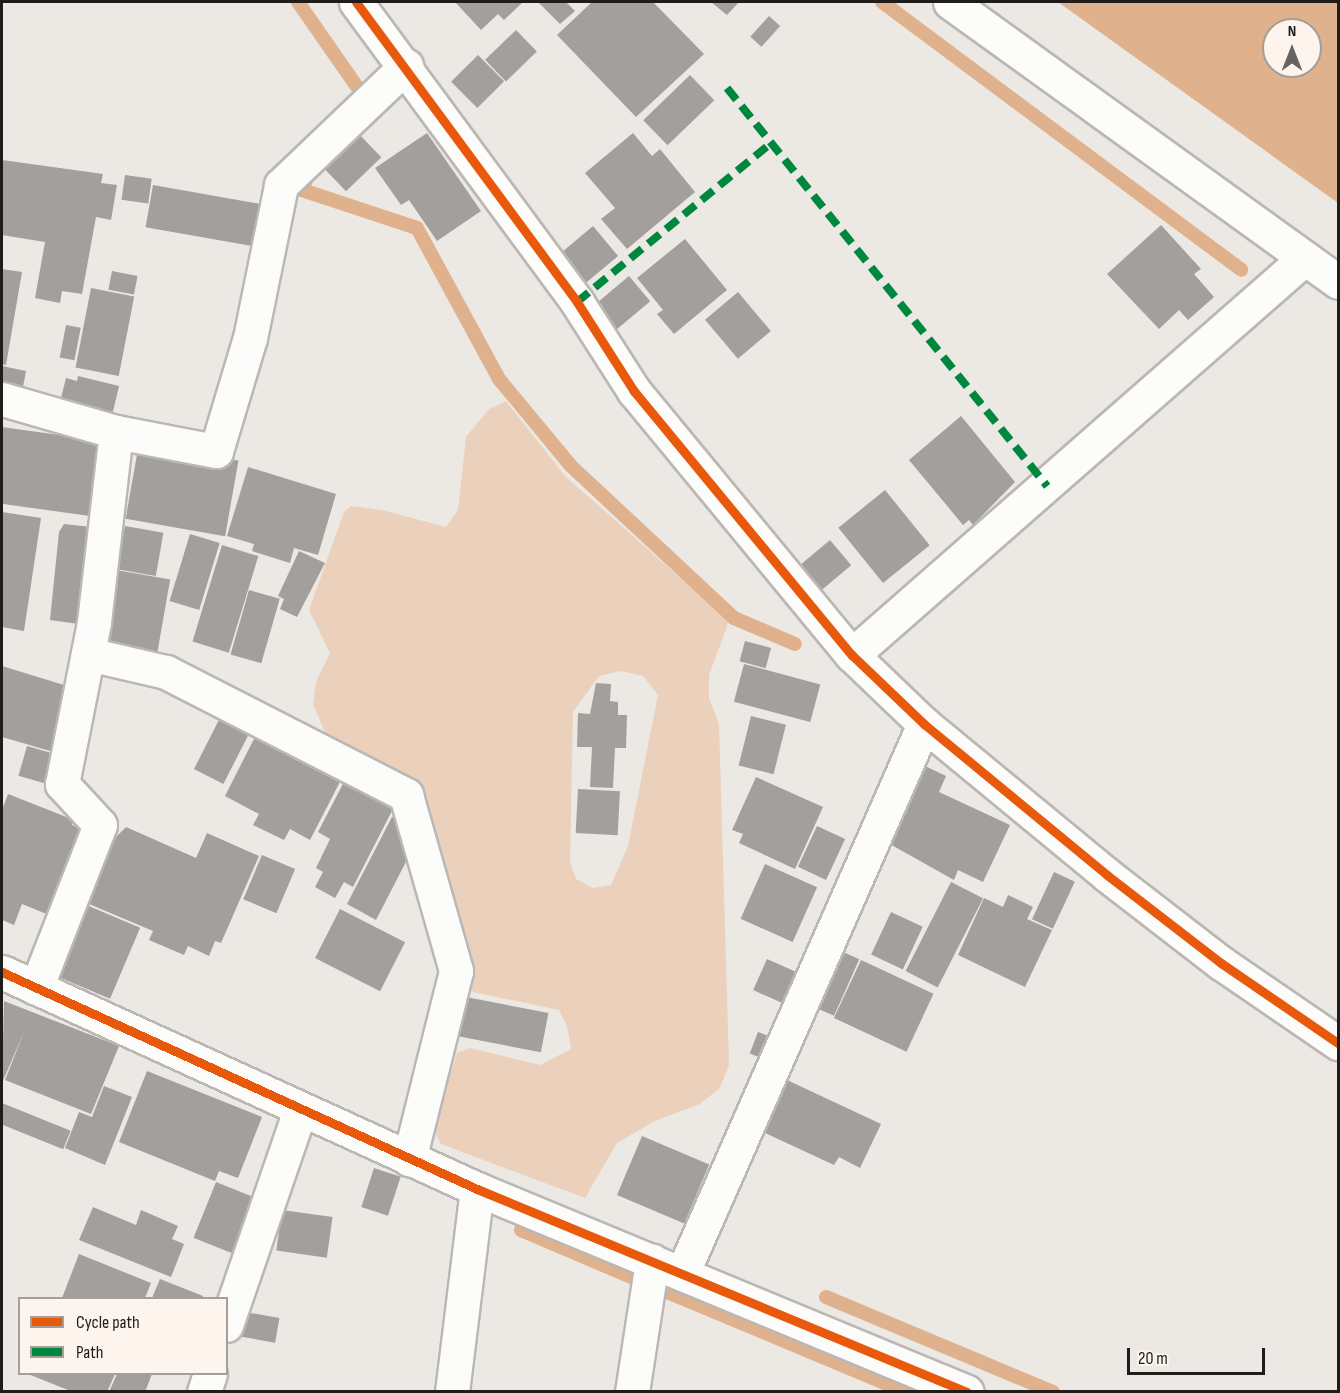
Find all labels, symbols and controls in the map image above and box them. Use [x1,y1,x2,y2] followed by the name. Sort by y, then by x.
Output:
[1262,18,1322,78] north arrow
[1288,22,1296,41] text: N
[18,1297,228,1375] legend
[76,1312,140,1333] text: Cycle path
[1130,1336,1268,1374] scale bar
[76,1342,104,1363] text: Path
[1138,1348,1168,1369] text: 20 m

